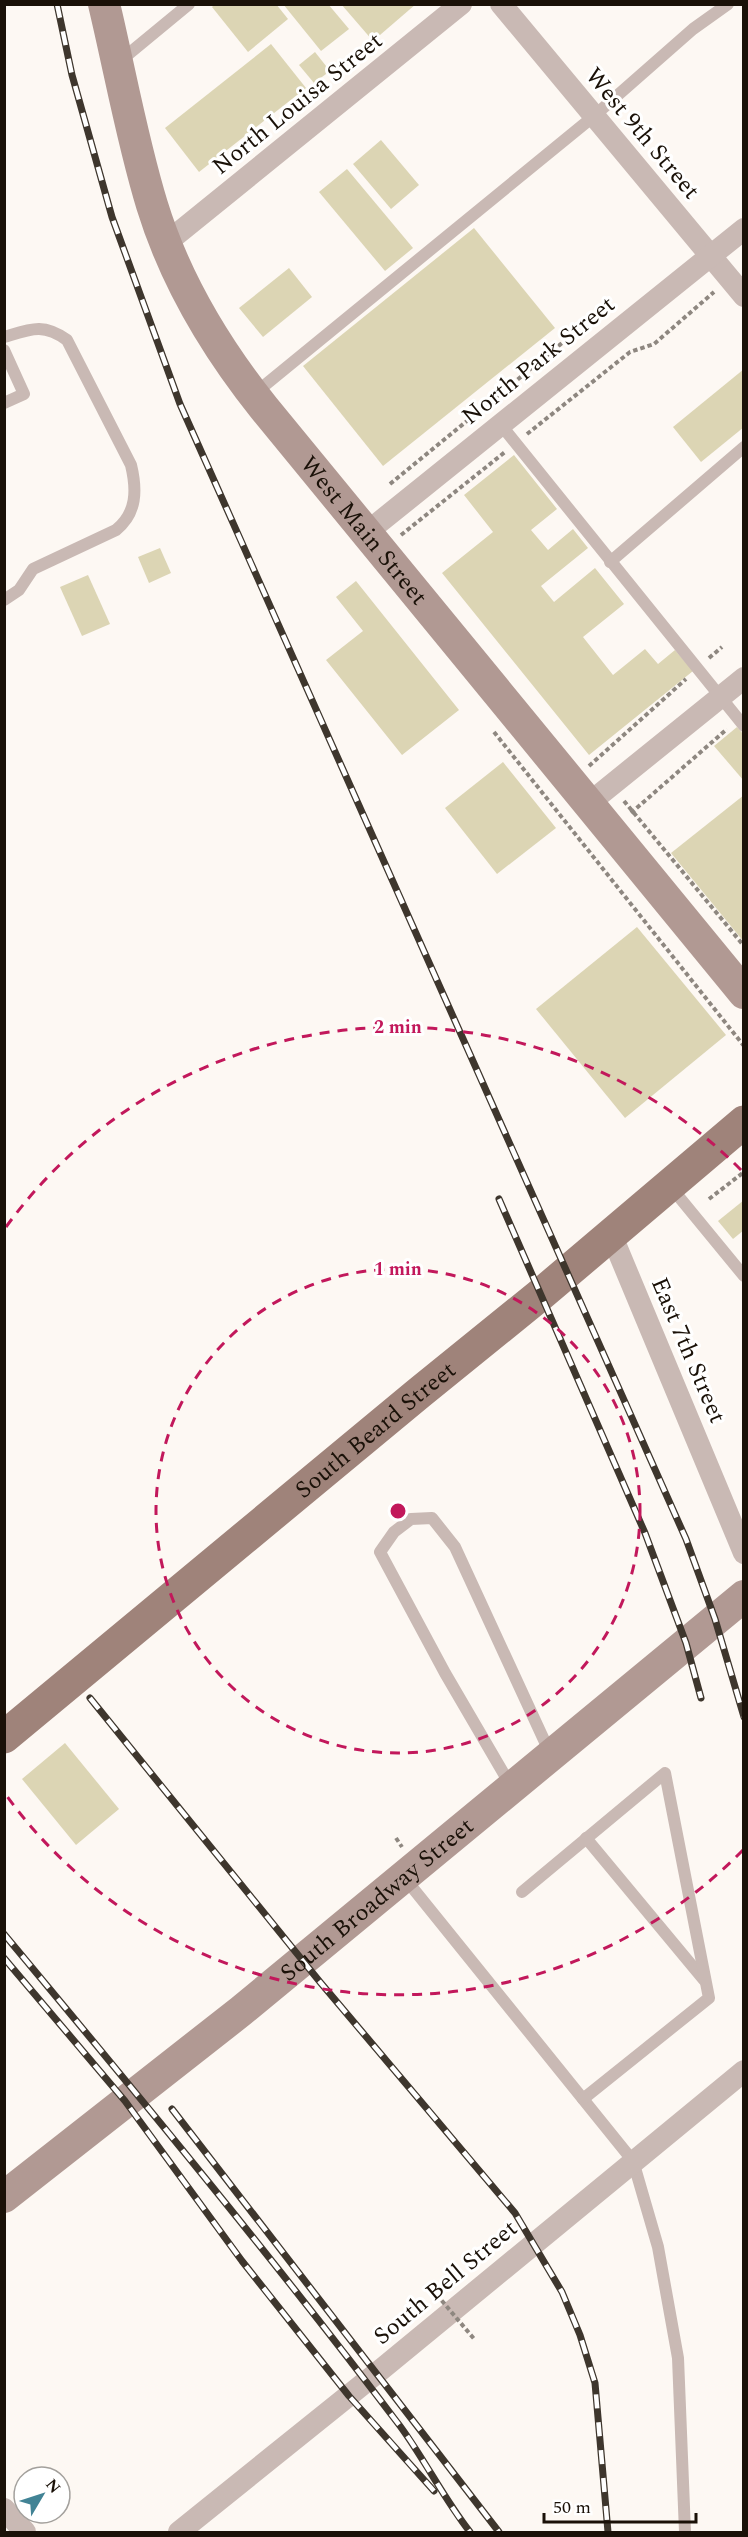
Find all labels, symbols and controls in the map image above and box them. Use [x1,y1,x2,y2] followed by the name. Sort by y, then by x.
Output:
[205,24,391,184] street label: North Louisa Street
[576,60,708,208] street label: West 9th Street
[454,287,623,434] street label: North Park Street
[291,448,436,614] street label: West Main Street
[374,1014,422,1041] text: 2 min
[374,1256,422,1283] text: 1 min
[641,1272,735,1429] street label: East 7th Street
[287,1353,464,1508] street label: South Beard Street
[388,1501,408,1521] centre of rings
[272,1809,482,1991] street label: South Broadway Street
[366,2211,526,2354] street label: South Bell Street
[12,2465,72,2525] north arrow
[39,2474,66,2499] text: N
[544,2486,696,2524] scale bar
[553,2494,591,2521] text: 50 m

